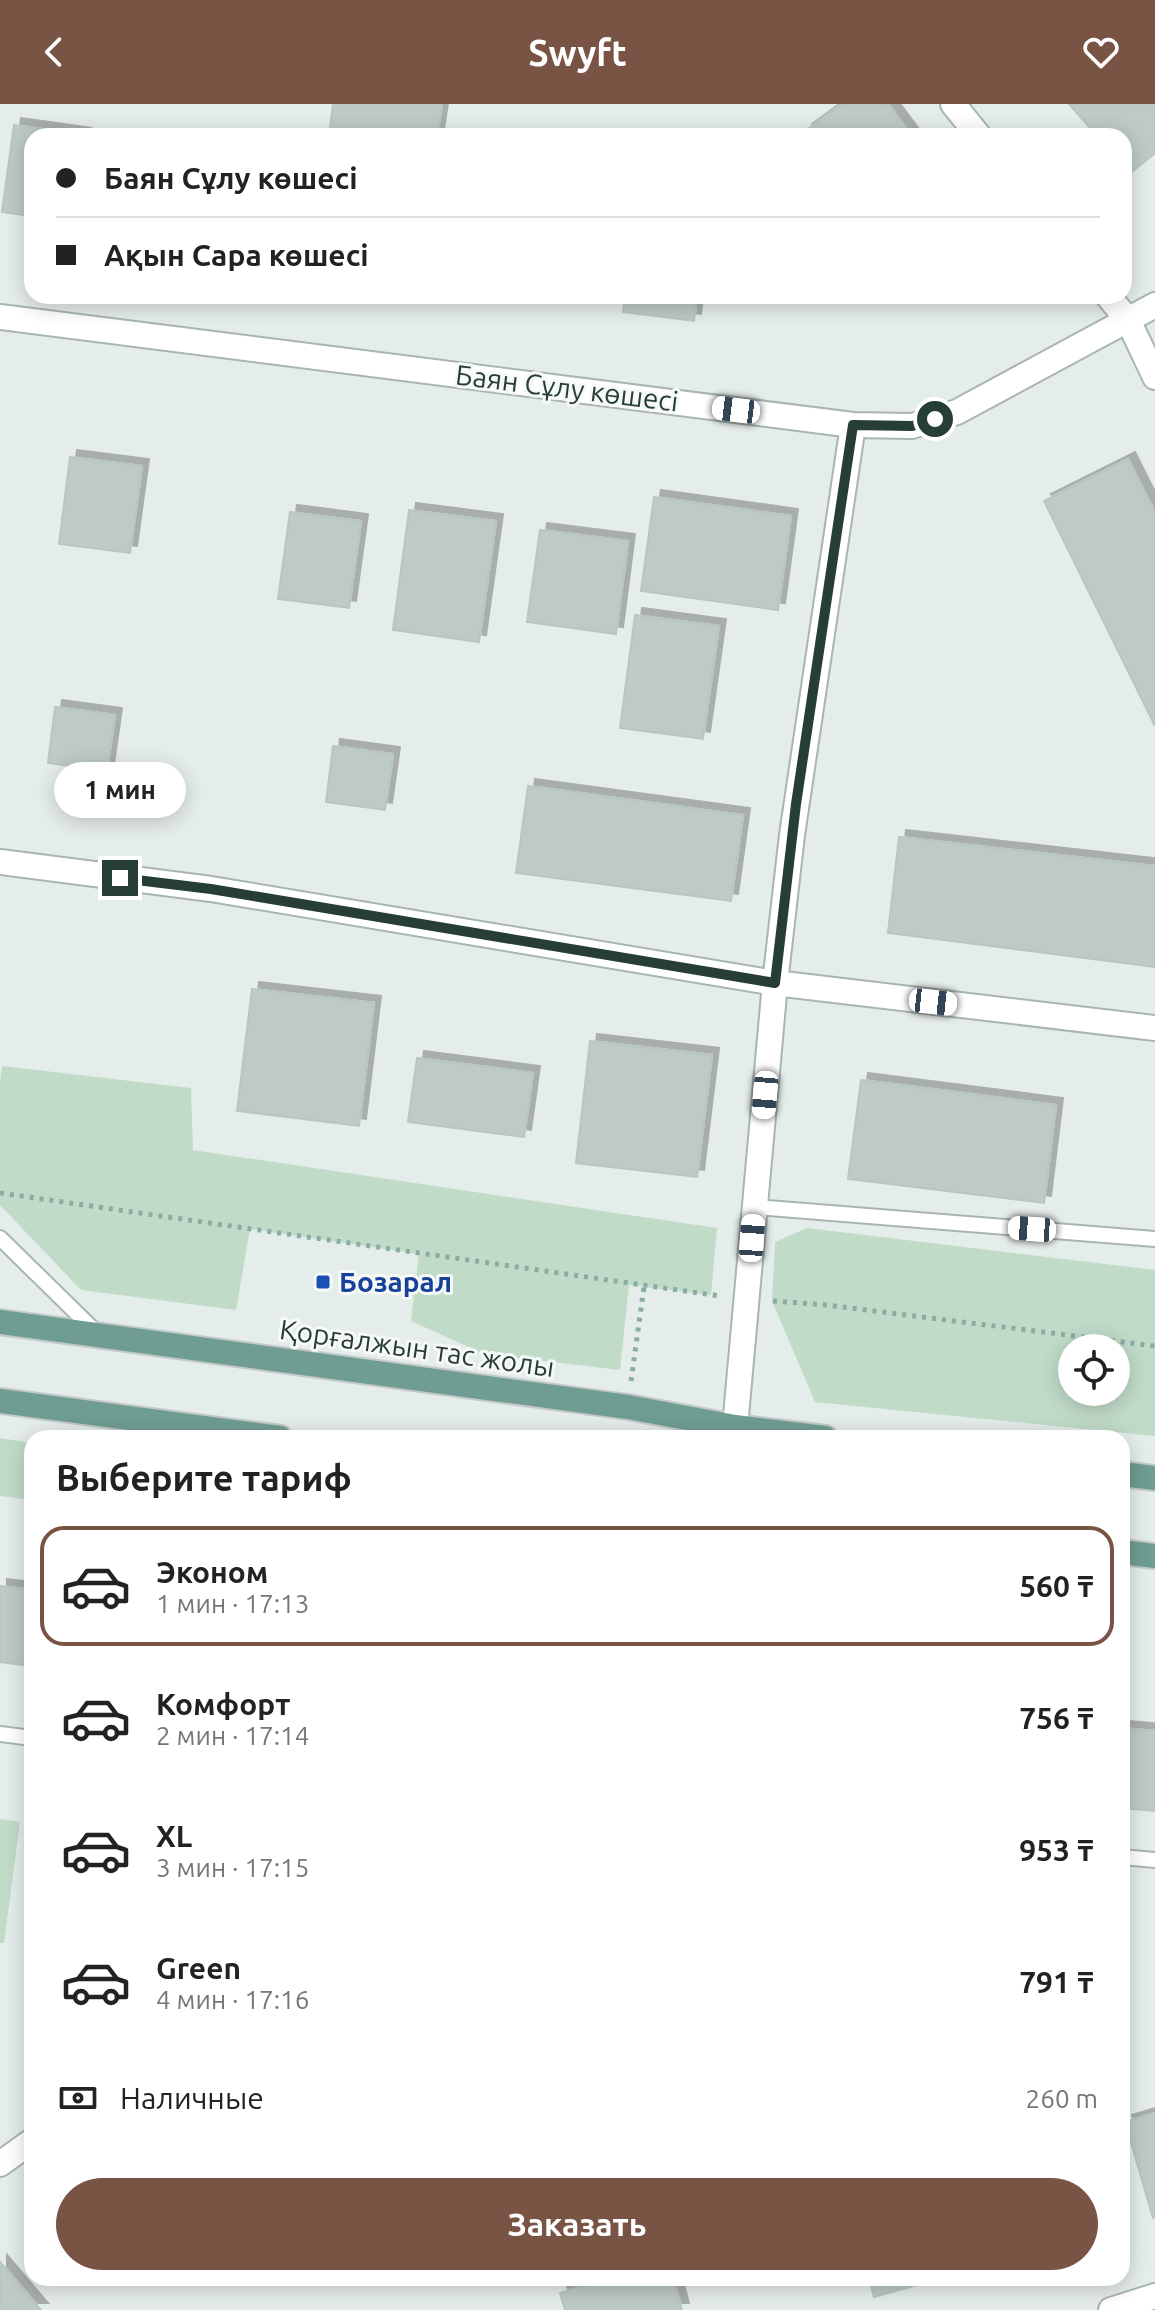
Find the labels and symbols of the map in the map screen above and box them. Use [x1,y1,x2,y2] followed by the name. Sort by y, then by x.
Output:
[454,358,680,417] street label: Баян Сұлу көшесі
[711,395,761,425] car
[917,401,953,437] route start
[54,762,186,818] callout: 1 мин
[102,860,138,896] route end
[908,988,958,1016] car
[751,1070,779,1120] car
[738,1213,766,1263] car
[1007,1215,1057,1243] car
[339,1266,452,1297] place label: Бозарал
[314,1273,332,1291] marker: Бозарал
[278,1313,556,1382] street label: Қорғалжын тас жолы

